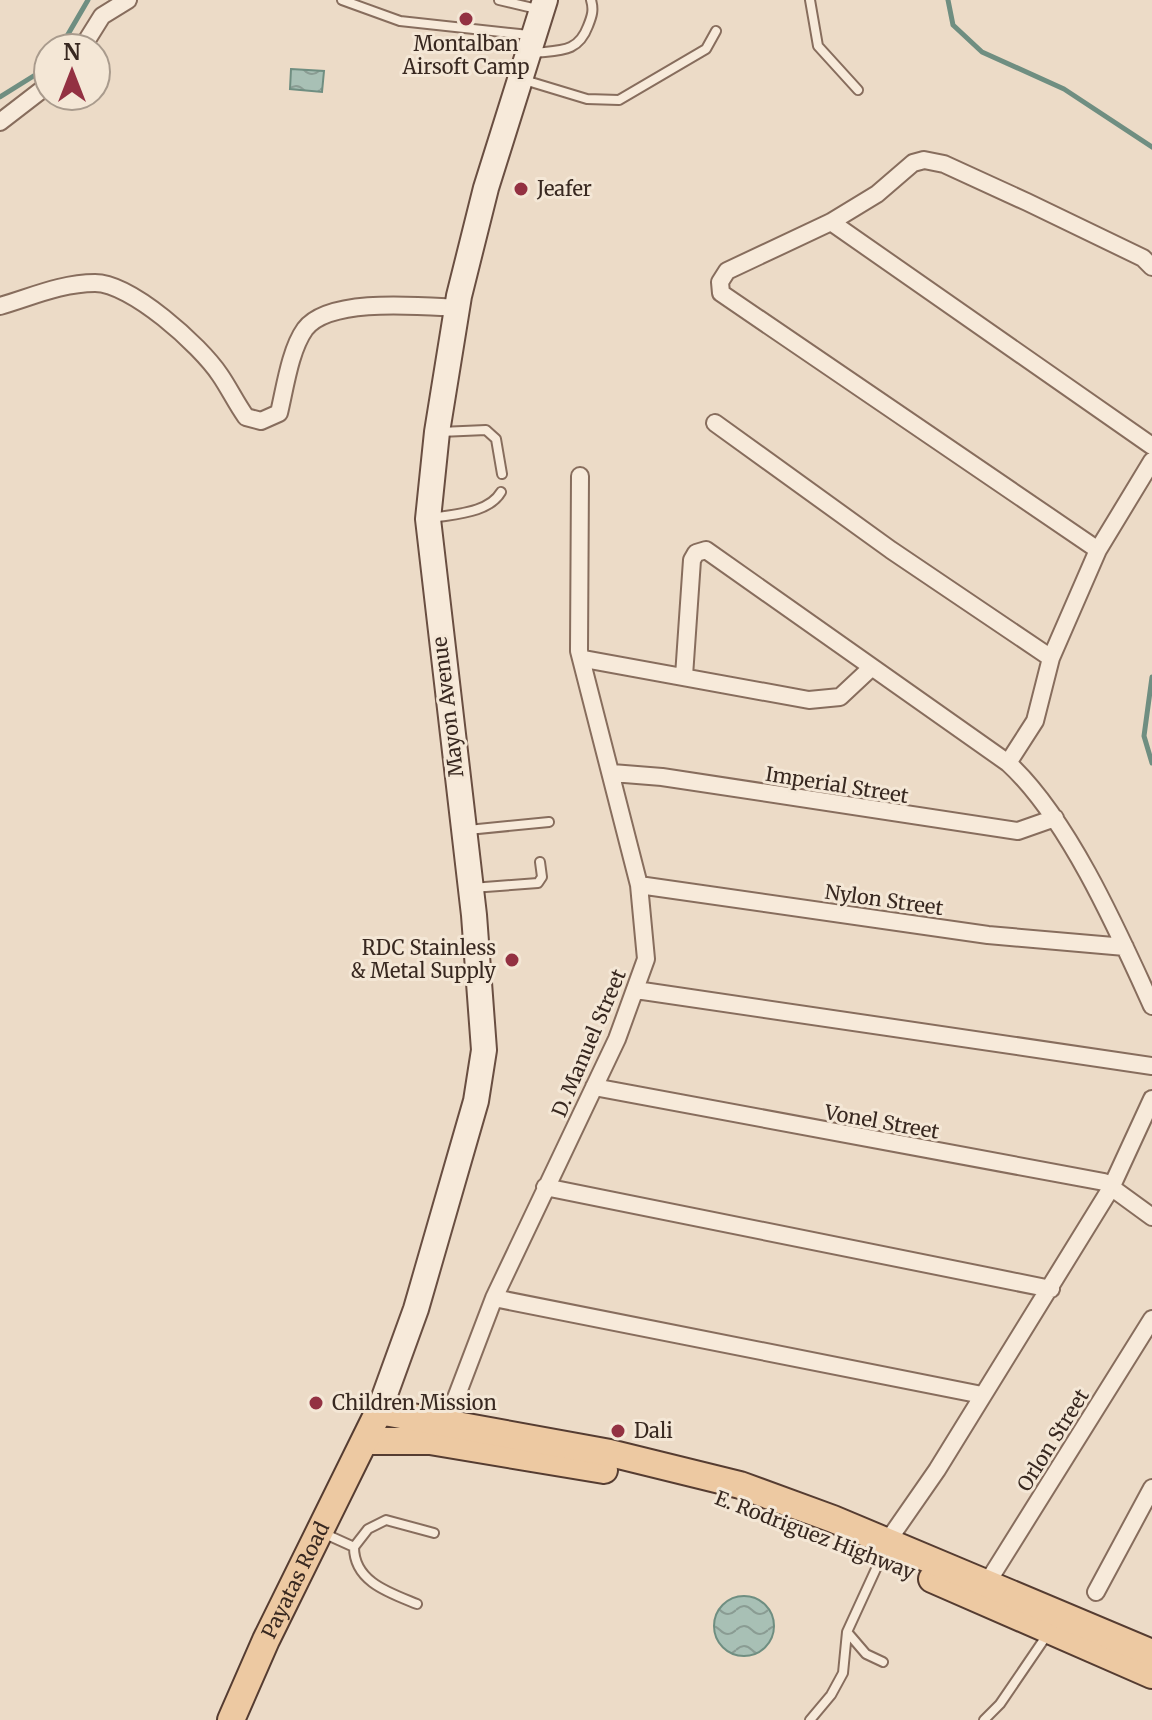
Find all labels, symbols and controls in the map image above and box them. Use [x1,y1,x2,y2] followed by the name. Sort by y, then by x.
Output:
[457,10,475,28] marker: Montalban Airsoft Camp
[402,31,529,79] place label: Montalban Airsoft Camp
[32,32,112,112] north arrow
[63,38,81,66] text: N
[536,176,592,201] place label: Jeafer
[512,180,530,198] marker: Jeafer
[426,635,469,779] street label: Mayon Avenue
[764,761,911,808] street label: Imperial Street
[823,879,945,920] street label: Nylon Street
[350,935,496,983] place label: RDC Stainless & Metal Supply
[503,951,521,969] marker: RDC Stainless & Metal Supply
[546,965,631,1120] street label: D. Manuel Street
[822,1099,941,1144] street label: Vonel Street
[1011,1384,1094,1496] street label: Orlon Street
[332,1390,497,1415] place label: Children Mission
[307,1394,325,1412] marker: Children Mission
[634,1418,673,1443] place label: Dali
[609,1422,627,1440] marker: Dali
[712,1485,919,1584] street label: E. Rodriguez Highway
[256,1518,334,1642] street label: Payatas Road

